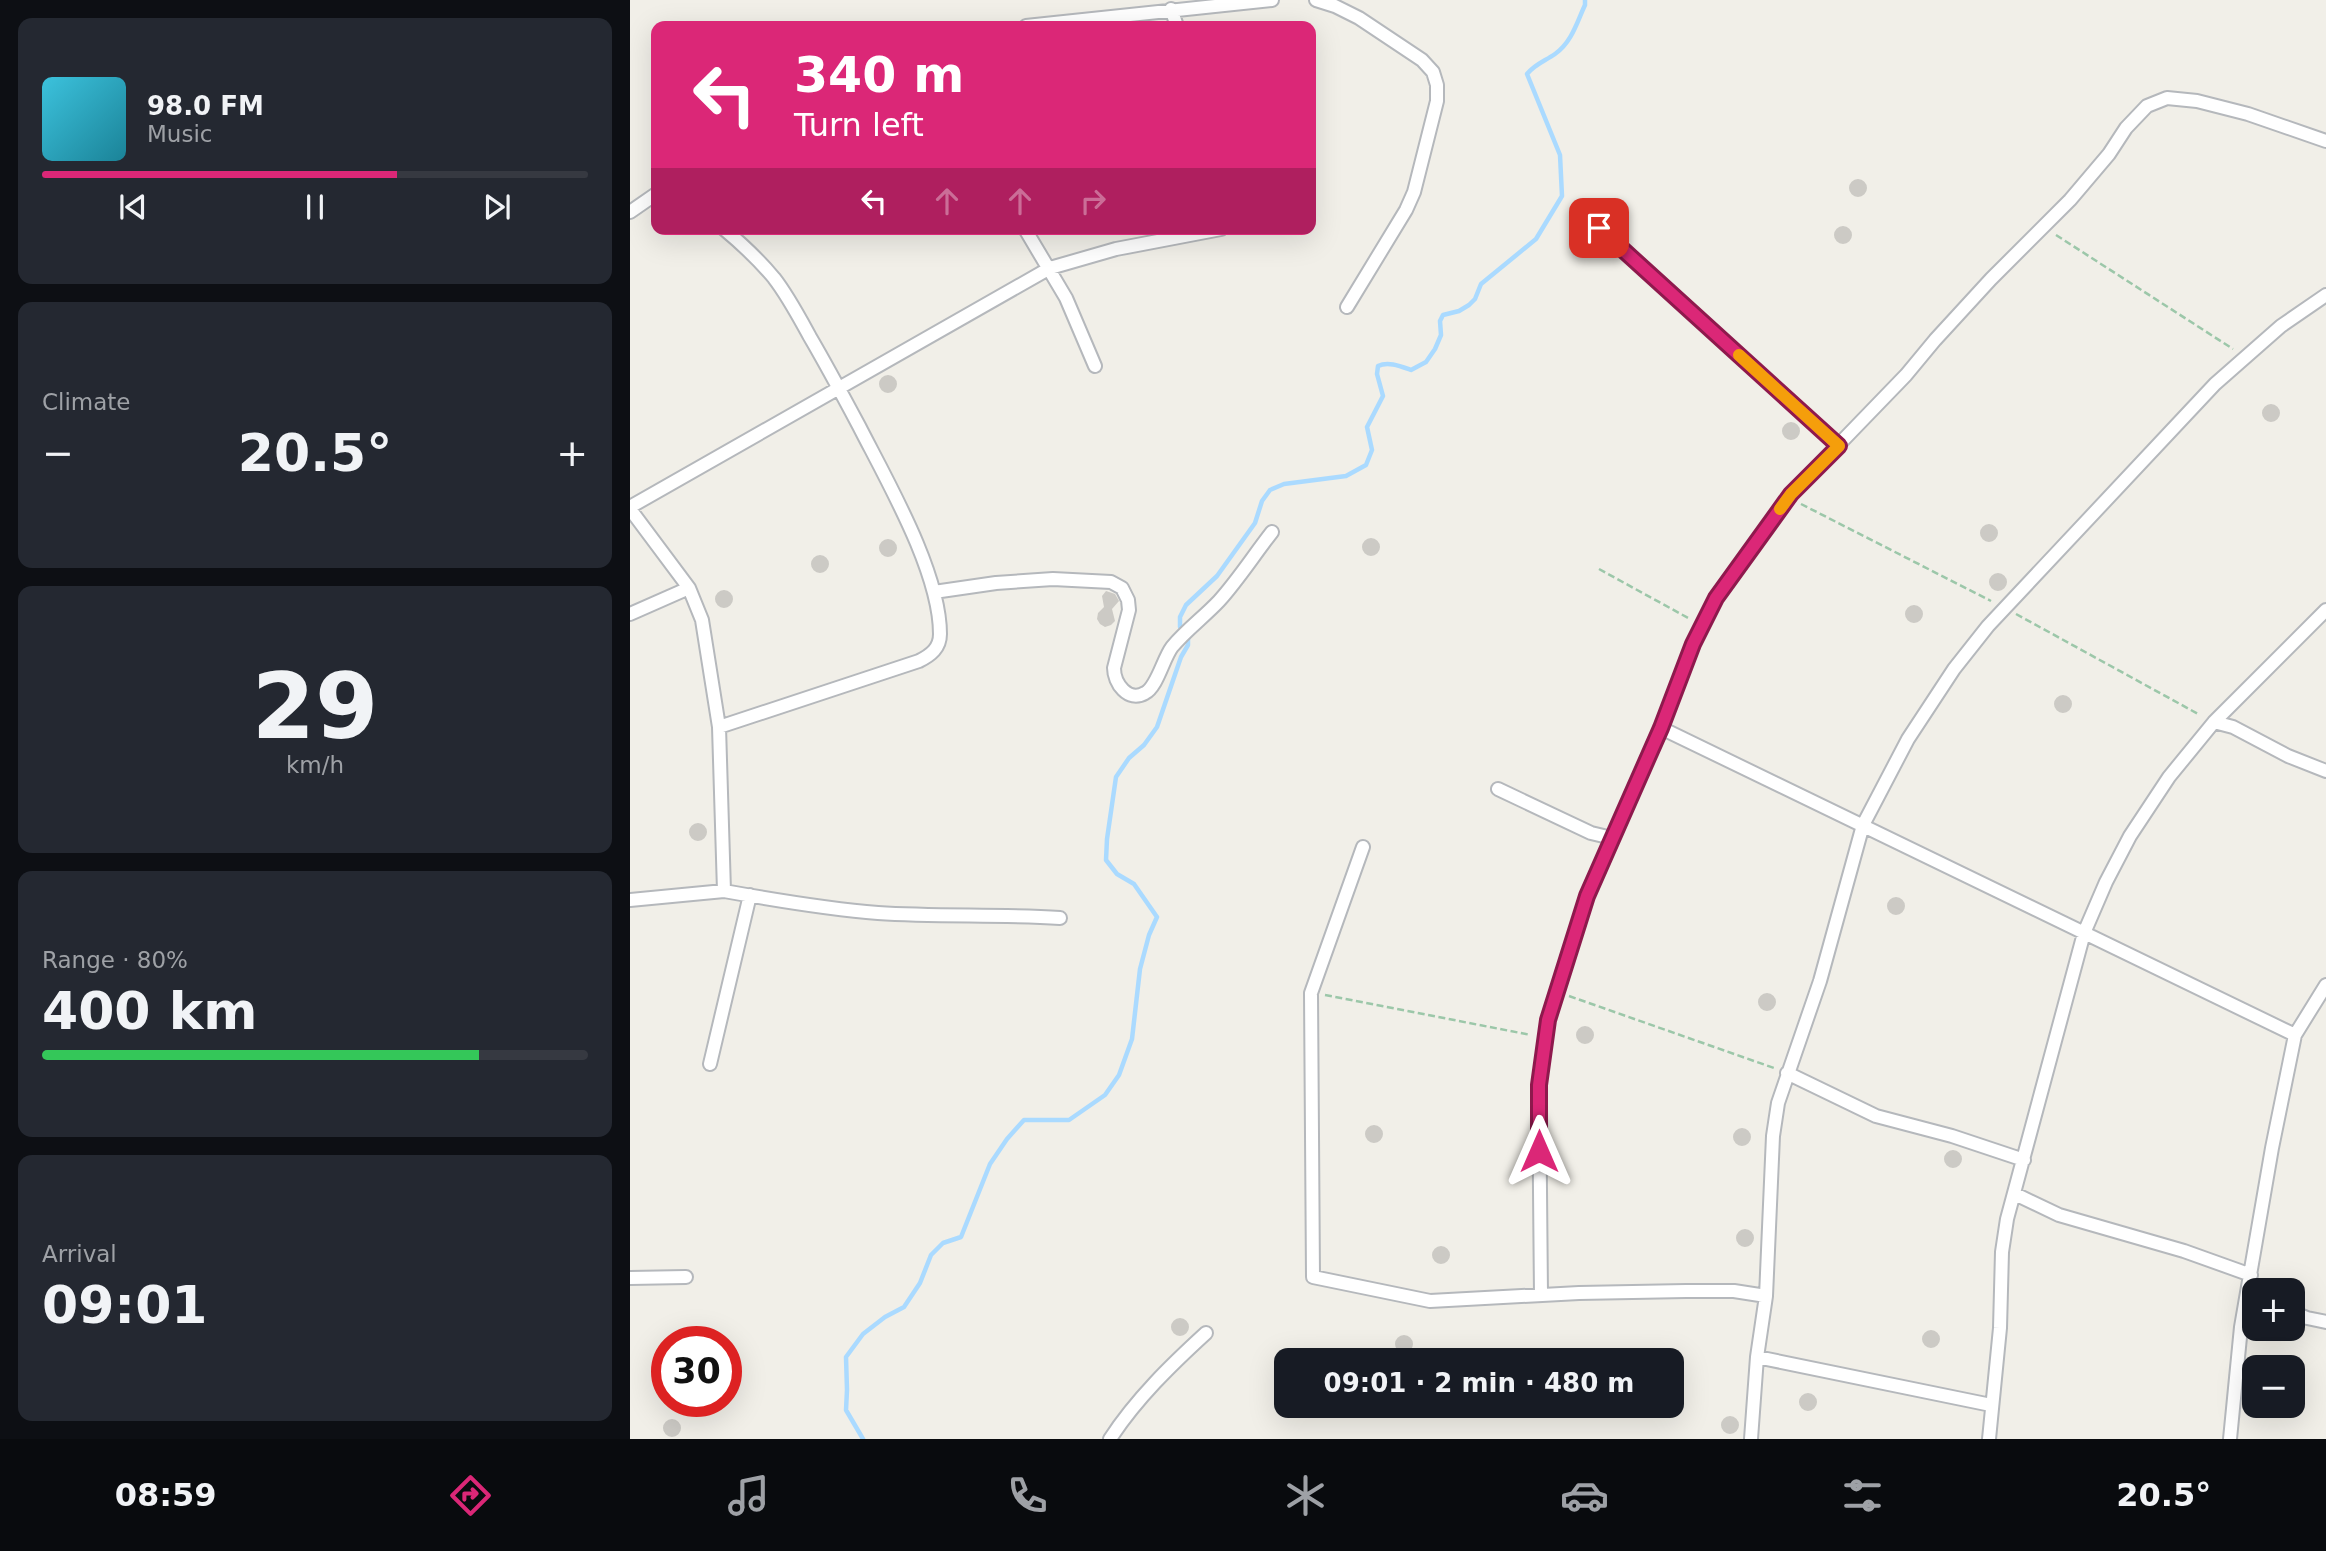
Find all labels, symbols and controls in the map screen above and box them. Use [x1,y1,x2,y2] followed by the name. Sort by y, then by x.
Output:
[794,47,964,104] text: 340 m
[679,49,770,140] icon: left
[147,91,264,121] text: 98.0 FM
[794,106,924,144] text: Turn left
[147,121,212,147] text: Music
[855,182,893,220] icon: left
[928,182,966,220] icon: ahead
[1001,182,1039,220] icon: ahead
[1074,182,1112,220] icon: right
[114,188,152,226] icon: previous
[296,188,334,226] icon: pause
[478,188,516,226] icon: next
[1569,198,1629,258] pin
[1580,209,1618,247] icon: arrive
[42,389,131,415] text: Climate
[238,423,392,483] text: 20.5°
[42,431,74,475] text: −
[556,431,588,475] text: +
[252,654,378,759] text: 29
[286,752,344,778] text: km/h
[42,947,188,973] text: Range · 80%
[42,981,257,1041] text: 400 km
[1502,1114,1576,1188] position arrow
[42,1241,117,1267] text: Arrival
[42,1275,208,1335] text: 09:01
[2242,1278,2305,1418] map controls
[2242,1278,2305,1341] button: +
[651,1326,742,1417] speed limit sign: 30
[2242,1355,2305,1418] button: −
[1324,1368,1634,1398] text: 09:01 · 2 min · 480 m
[446,1471,495,1520] icon: directions
[724,1471,773,1520] icon: music
[1003,1471,1052,1520] icon: phone
[1281,1471,1330,1520] icon: climate
[1560,1471,1609,1520] icon: car
[1838,1471,1887,1520] icon: filters
[115,1476,217,1514] text: 08:59
[2116,1476,2211,1514] text: 20.5°

